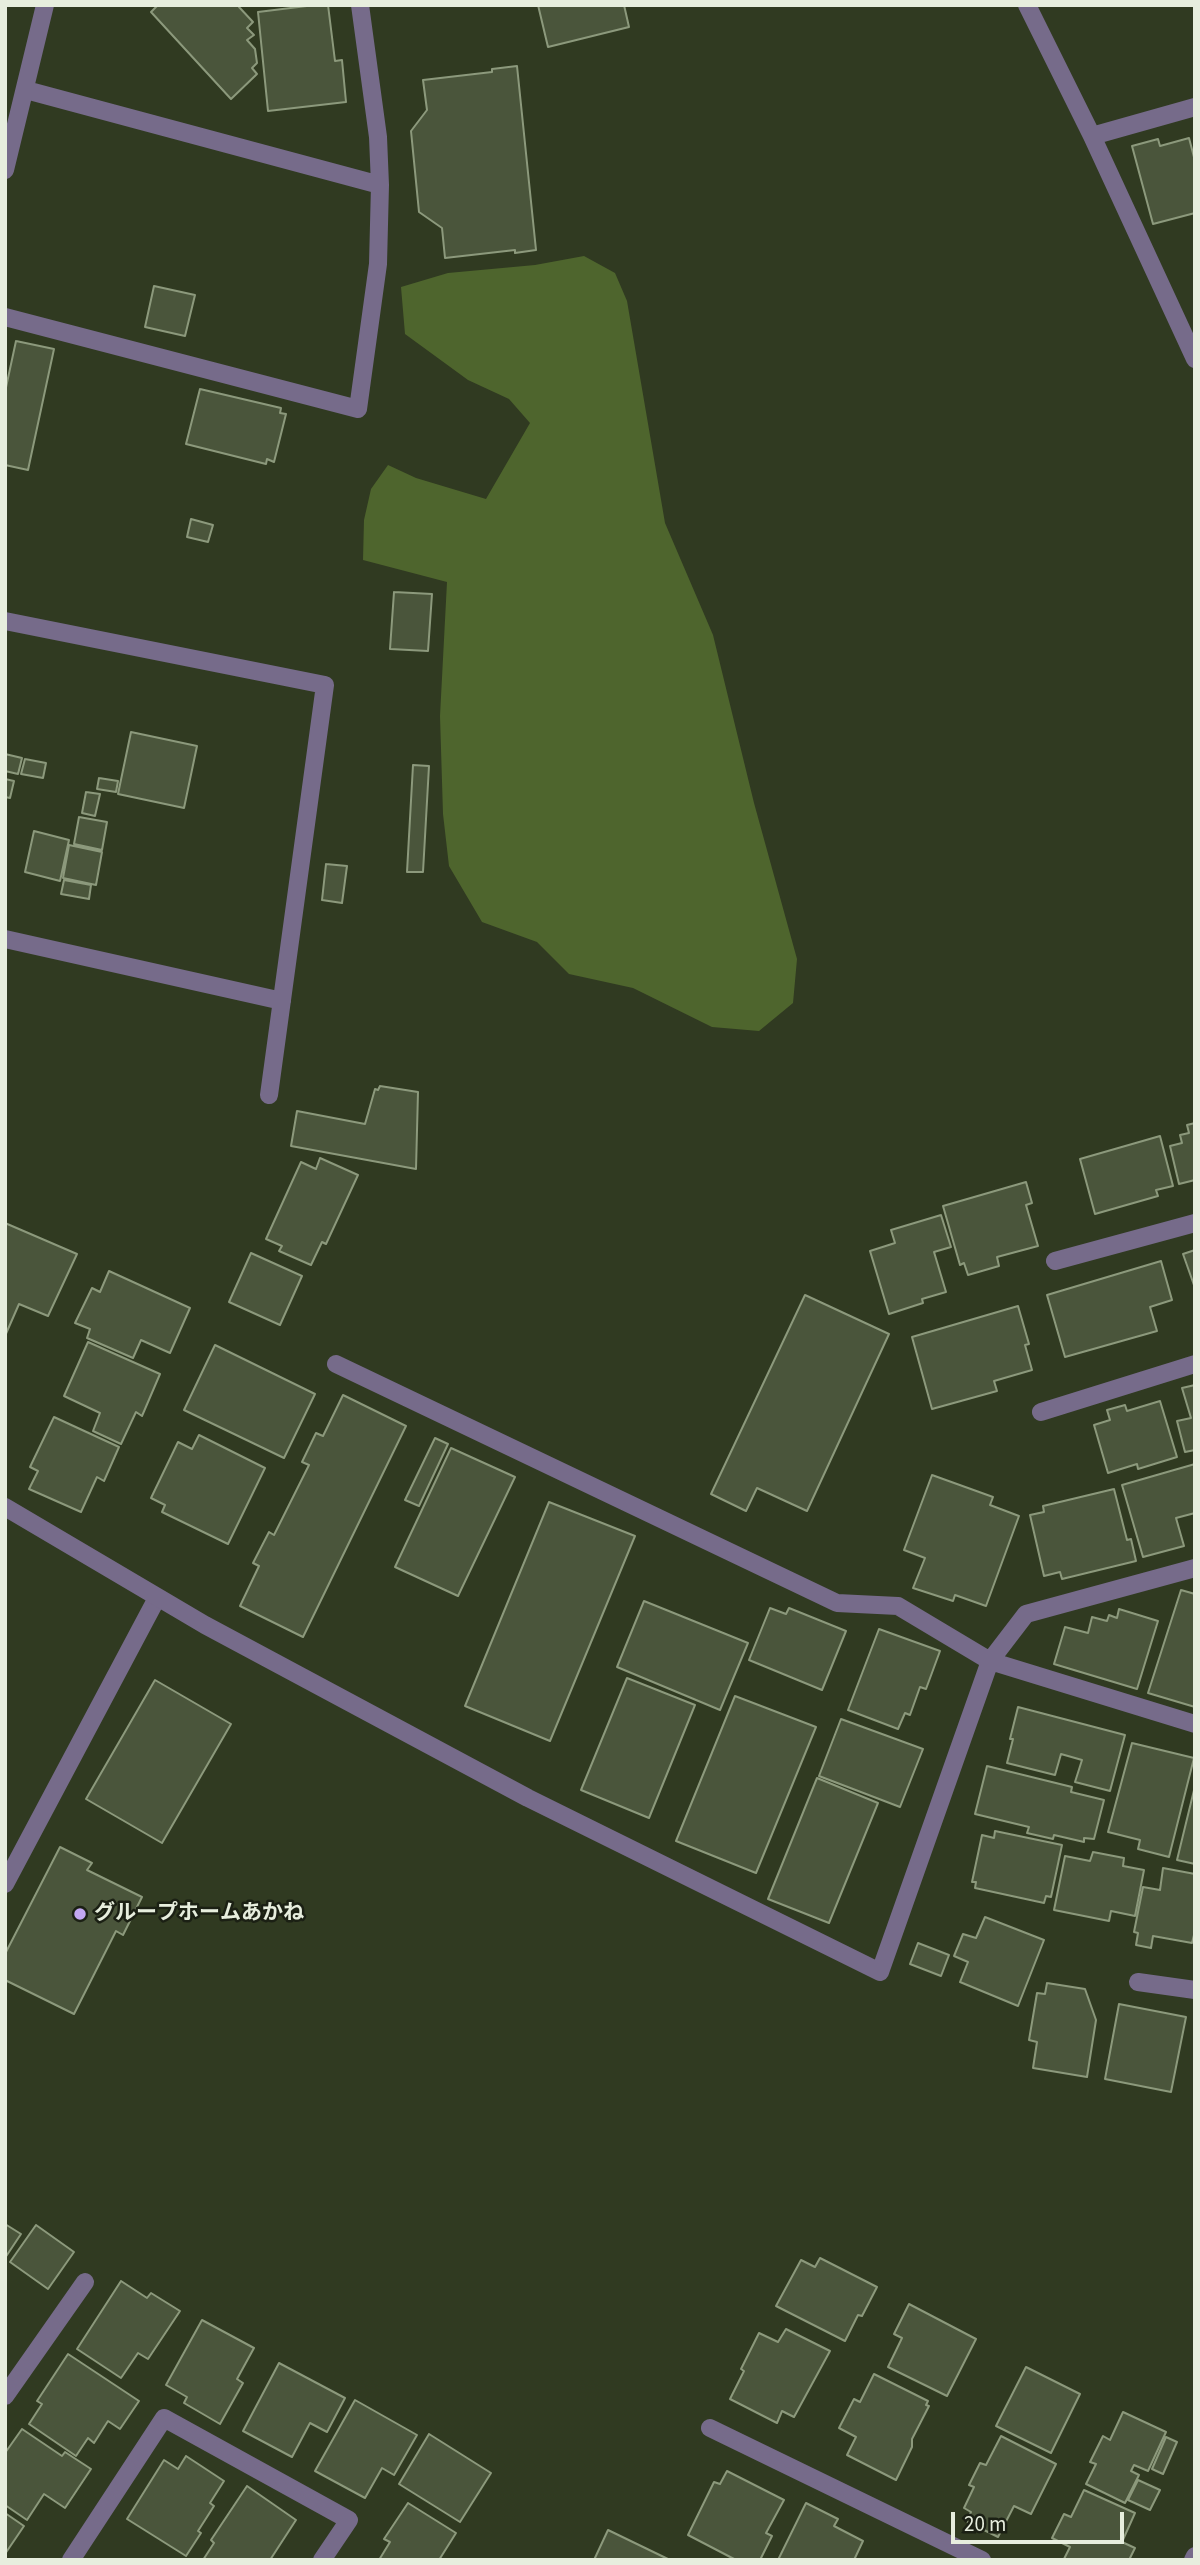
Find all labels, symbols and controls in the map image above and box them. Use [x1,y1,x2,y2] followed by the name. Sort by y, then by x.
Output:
[94,1901,304,1927] place label: グループホームあかね
[72,1906,88,1922] marker: グループホームあかね
[955,2498,1128,2542] scale bar
[964,2509,1006,2539] text: 20 m

